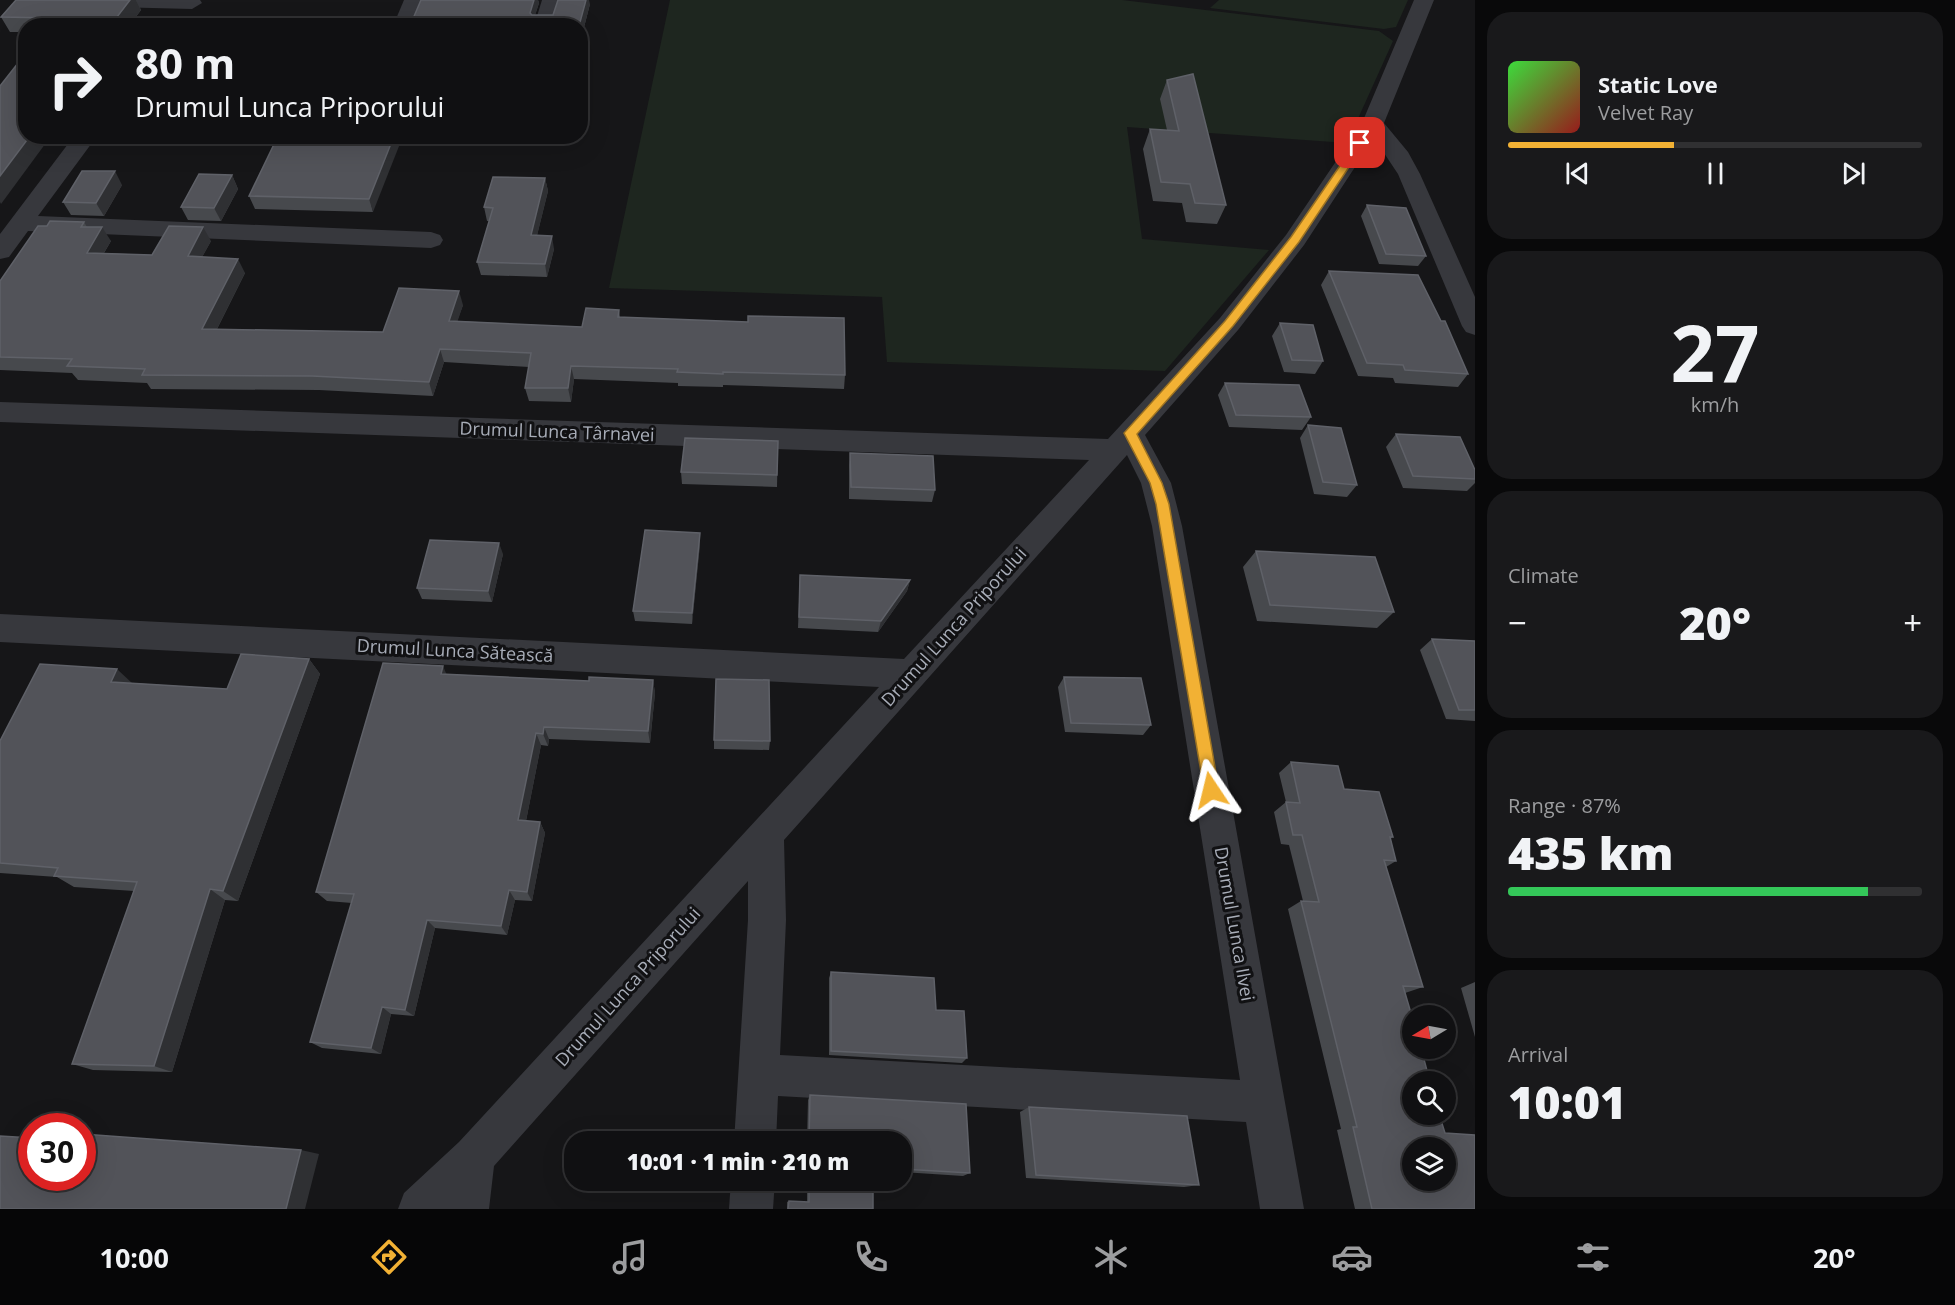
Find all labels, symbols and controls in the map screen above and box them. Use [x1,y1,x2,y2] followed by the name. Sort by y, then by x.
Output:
[135,34,235,91] text: 80 m
[36,42,114,120] icon: right
[1598,69,1718,99] text: Static Love
[135,88,444,125] text: Drumul Lunca Priporului
[1598,99,1693,126] text: Velvet Ray
[1334,117,1385,168] pin
[1343,126,1376,159] icon: arrive
[1561,157,1594,190] icon: previous
[1699,157,1732,190] icon: pause
[1837,157,1870,190] icon: next
[1670,299,1760,405] text: 27
[1691,391,1739,418] text: km/h
[459,416,655,446] street label: Drumul Lunca Târnavei
[875,542,1031,711] street label: Drumul Lunca Priporului
[1508,562,1579,589] text: Climate
[1679,592,1751,653] text: 20°
[1508,600,1527,645] text: −
[1903,600,1922,645] text: +
[356,633,554,667] street label: Drumul Lunca Sătească
[1179,758,1243,822] position arrow
[1508,792,1621,819] text: Range · 87%
[1508,822,1673,883] text: 435 km
[1210,845,1260,1003] street label: Drumul Lunca Ilvei
[549,902,705,1071] street label: Drumul Lunca Priporului
[1402,1005,1456,1059] north arrow
[1402,1005,1456,1191] map controls
[1508,1041,1568,1068] text: Arrival
[1402,1071,1456,1125] button: search
[1508,1071,1626,1132] text: 10:01
[18,1113,96,1191] speed limit sign: 30
[1402,1137,1456,1191] button: layers
[627,1146,849,1176] text: 10:01 · 1 min · 210 m
[368,1236,410,1278] icon: directions
[609,1236,651,1278] icon: music
[850,1236,892,1278] icon: phone
[1090,1236,1132,1278] icon: climate
[1331,1236,1373,1278] icon: car
[1572,1236,1614,1278] icon: filters
[99,1239,169,1276] text: 10:00
[1813,1239,1855,1276] text: 20°

